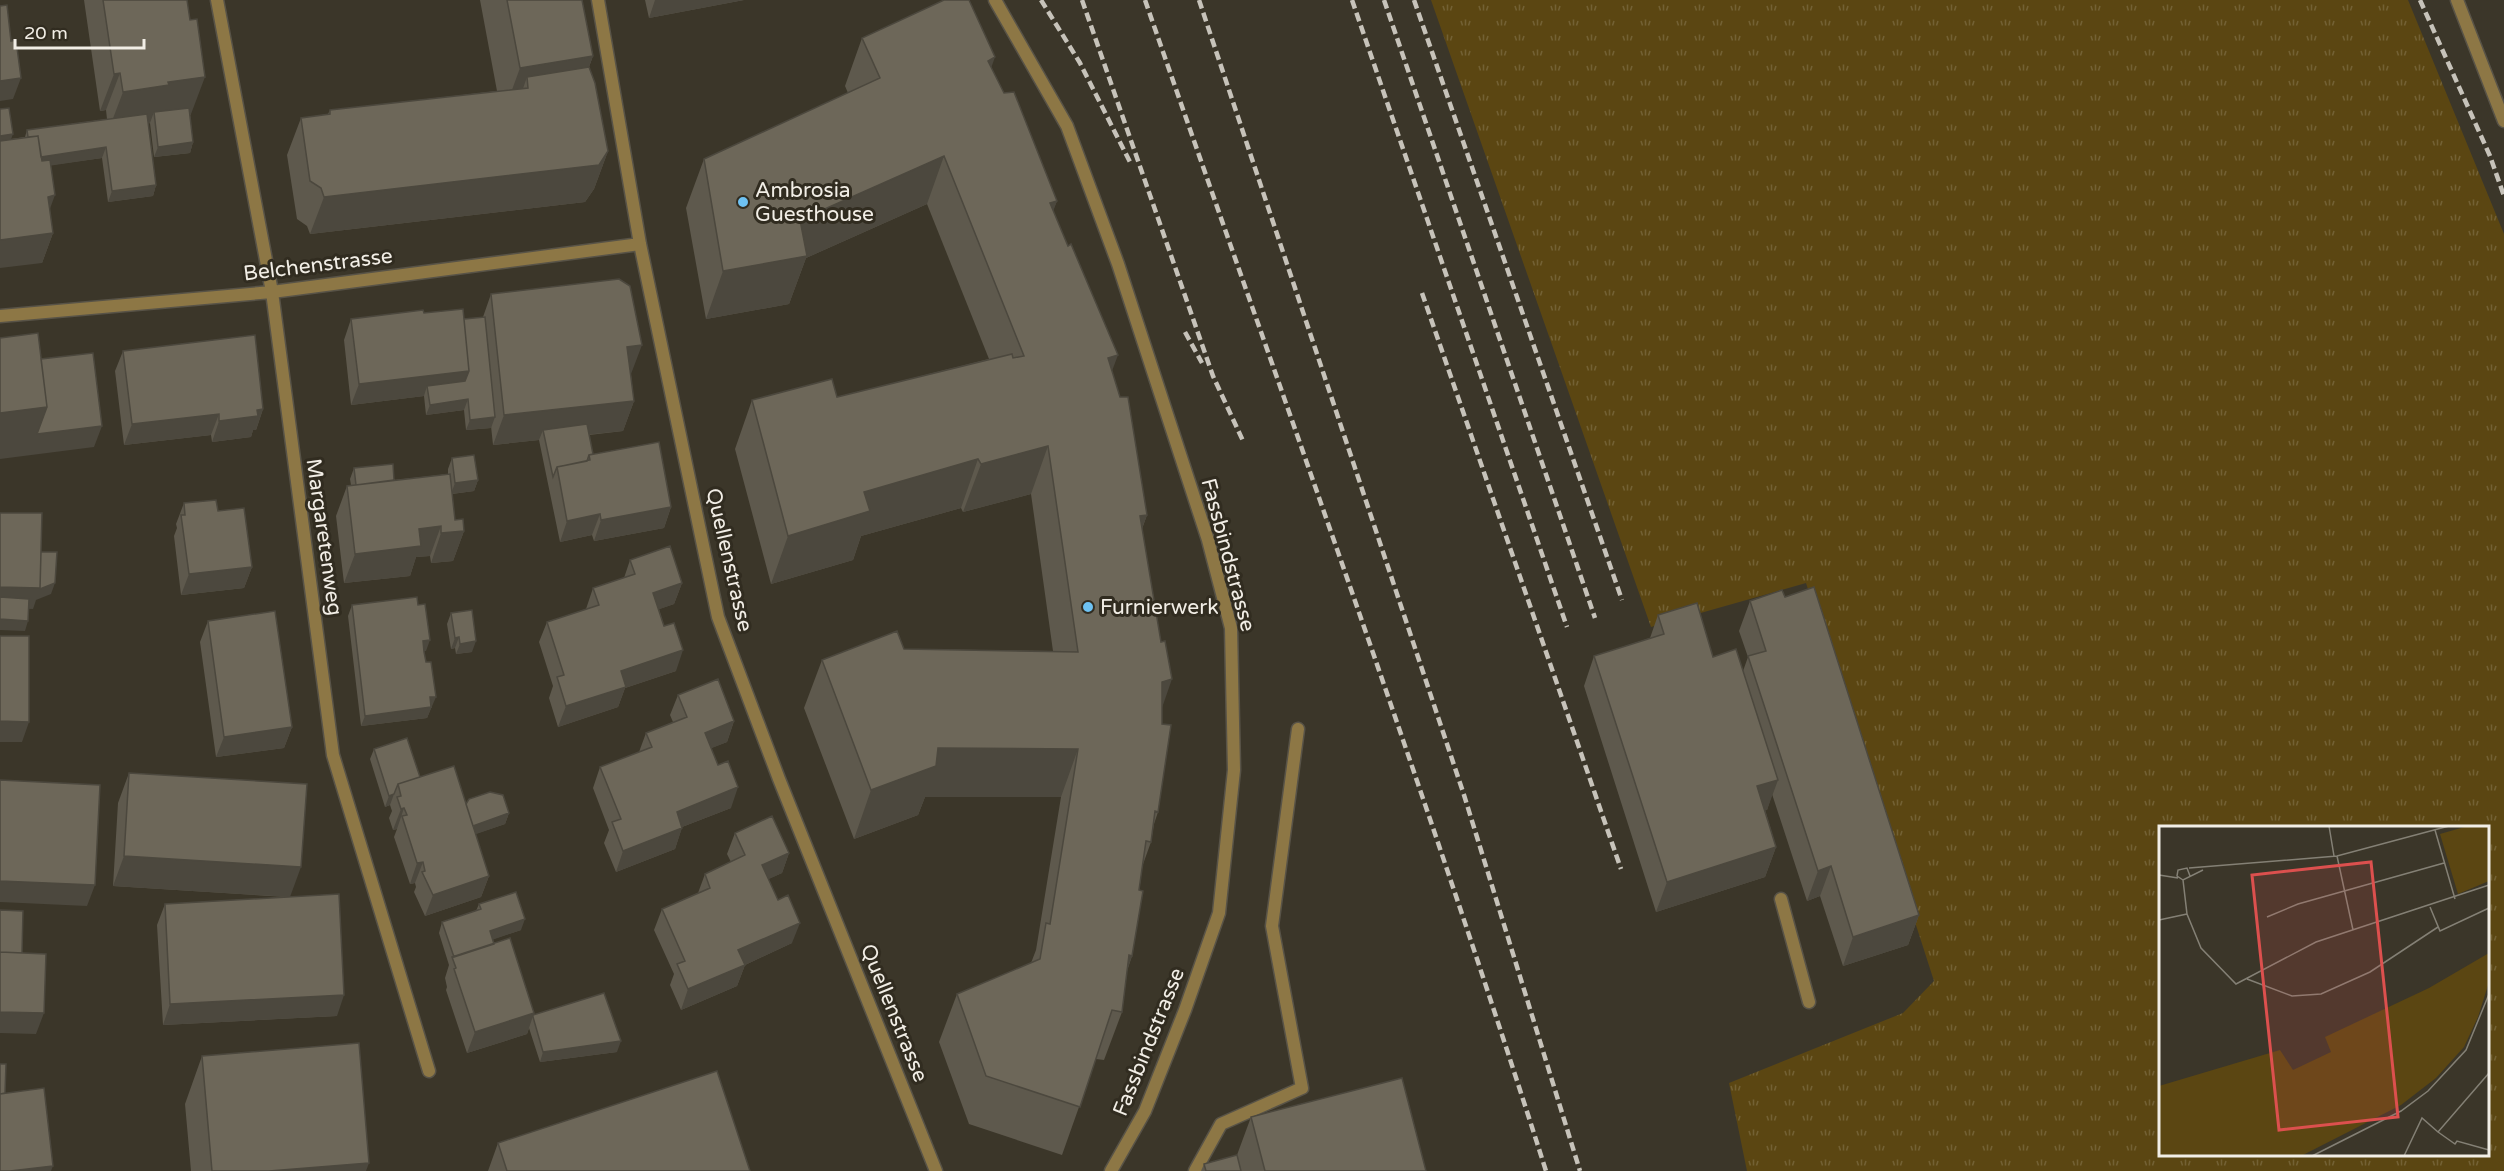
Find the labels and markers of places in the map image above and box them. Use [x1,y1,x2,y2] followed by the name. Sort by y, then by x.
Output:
[755,178,874,227] place label: Ambrosia Guesthouse
[736,195,750,209] marker: Ambrosia Guesthouse
[1100,595,1219,620] place label: Furnierwerk
[1081,600,1095,614] marker: Furnierwerk

